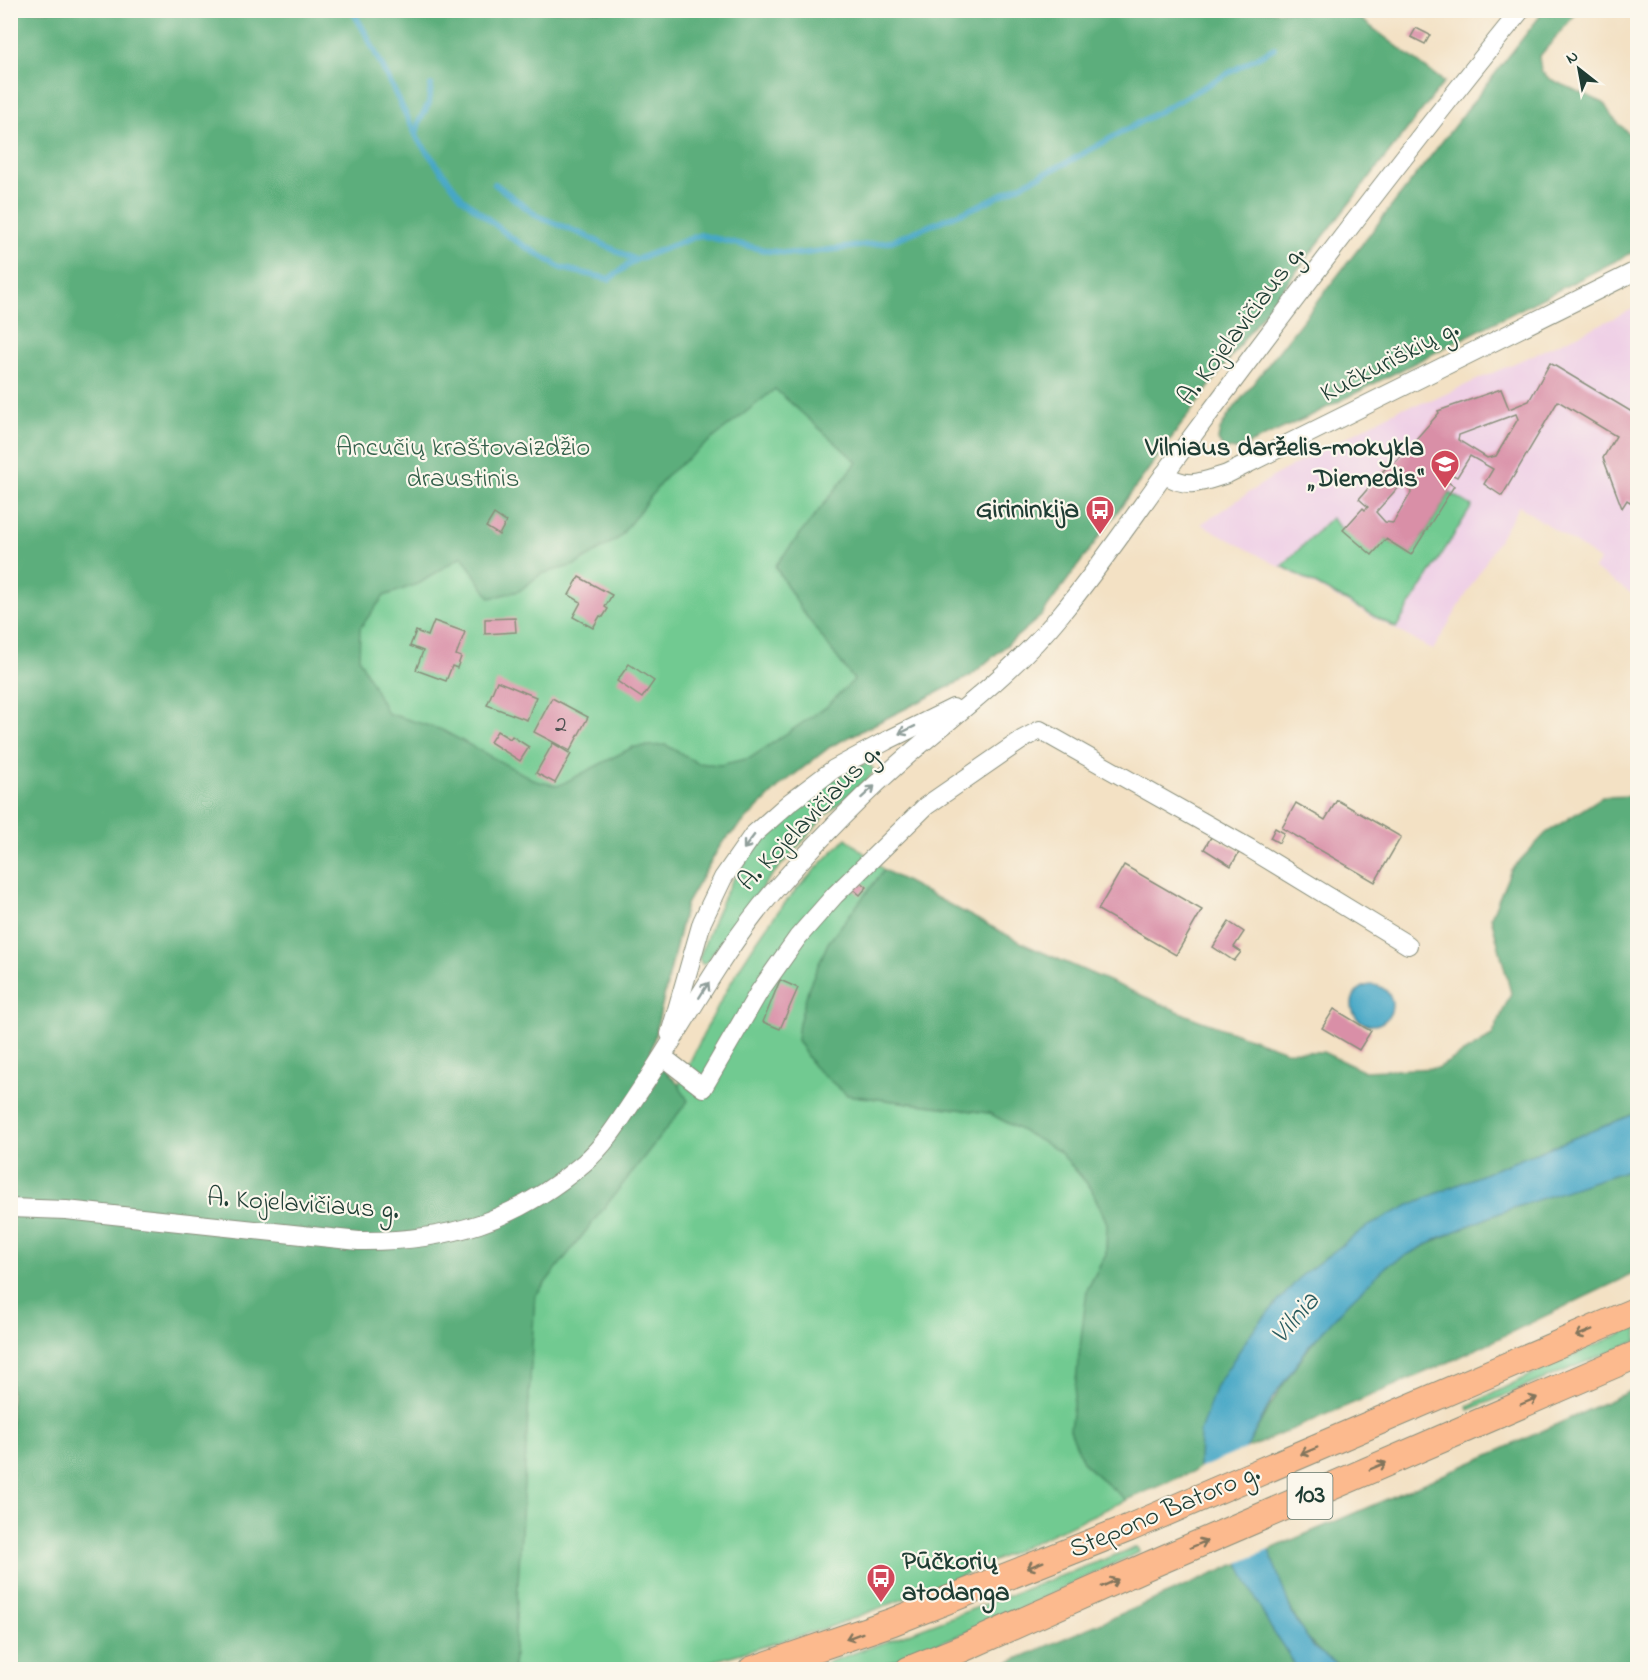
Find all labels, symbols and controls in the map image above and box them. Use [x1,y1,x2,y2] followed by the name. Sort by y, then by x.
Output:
[1549,39,1609,99] north arrow
[1561,45,1583,71] text: N
[1169,237,1315,415] street label: A. Kojelavičiaus g.
[1314,310,1466,414] street label: Kučkuriškių g.
[336,429,590,499] park label: Ancučių kraštovaizdžio draustinis
[1144,429,1425,499] place label: Vilniaus darželis-mokykla „Diemedis“
[1429,448,1461,490] school or university icon: Vilniaus darželis-mokykla „Diemedis“
[976,491,1079,530] place label: Girininkija
[1084,494,1116,536] bus stop icon: Girininkija
[555,708,567,743] house number: 2
[899,725,917,737] one-way arrow
[729,735,891,901] street label: A. Kojelavičiaus g.
[861,785,876,799] one-way arrow
[743,833,755,849] one-way arrow
[699,982,711,999] one-way arrow
[206,1179,400,1231] street label: A. Kojelavičiaus g.
[1261,1283,1331,1354] water label: Vilnia
[1575,1328,1593,1339] one-way arrow
[1519,1395,1538,1406] one-way arrow
[1300,1446,1319,1457] one-way arrow
[1063,1454,1267,1570] street label: Stepono Batoro g.
[1369,1460,1387,1471] one-way arrow
[1288,1473,1332,1519] road number: 103
[1189,1538,1208,1549] one-way arrow
[902,1543,1010,1614] place label: Pūčkorių atodanga
[1027,1560,1045,1571] one-way arrow
[865,1562,897,1604] bus stop icon: Pūčkorių atodanga
[1101,1576,1119,1587] one-way arrow
[845,1631,863,1642] one-way arrow

